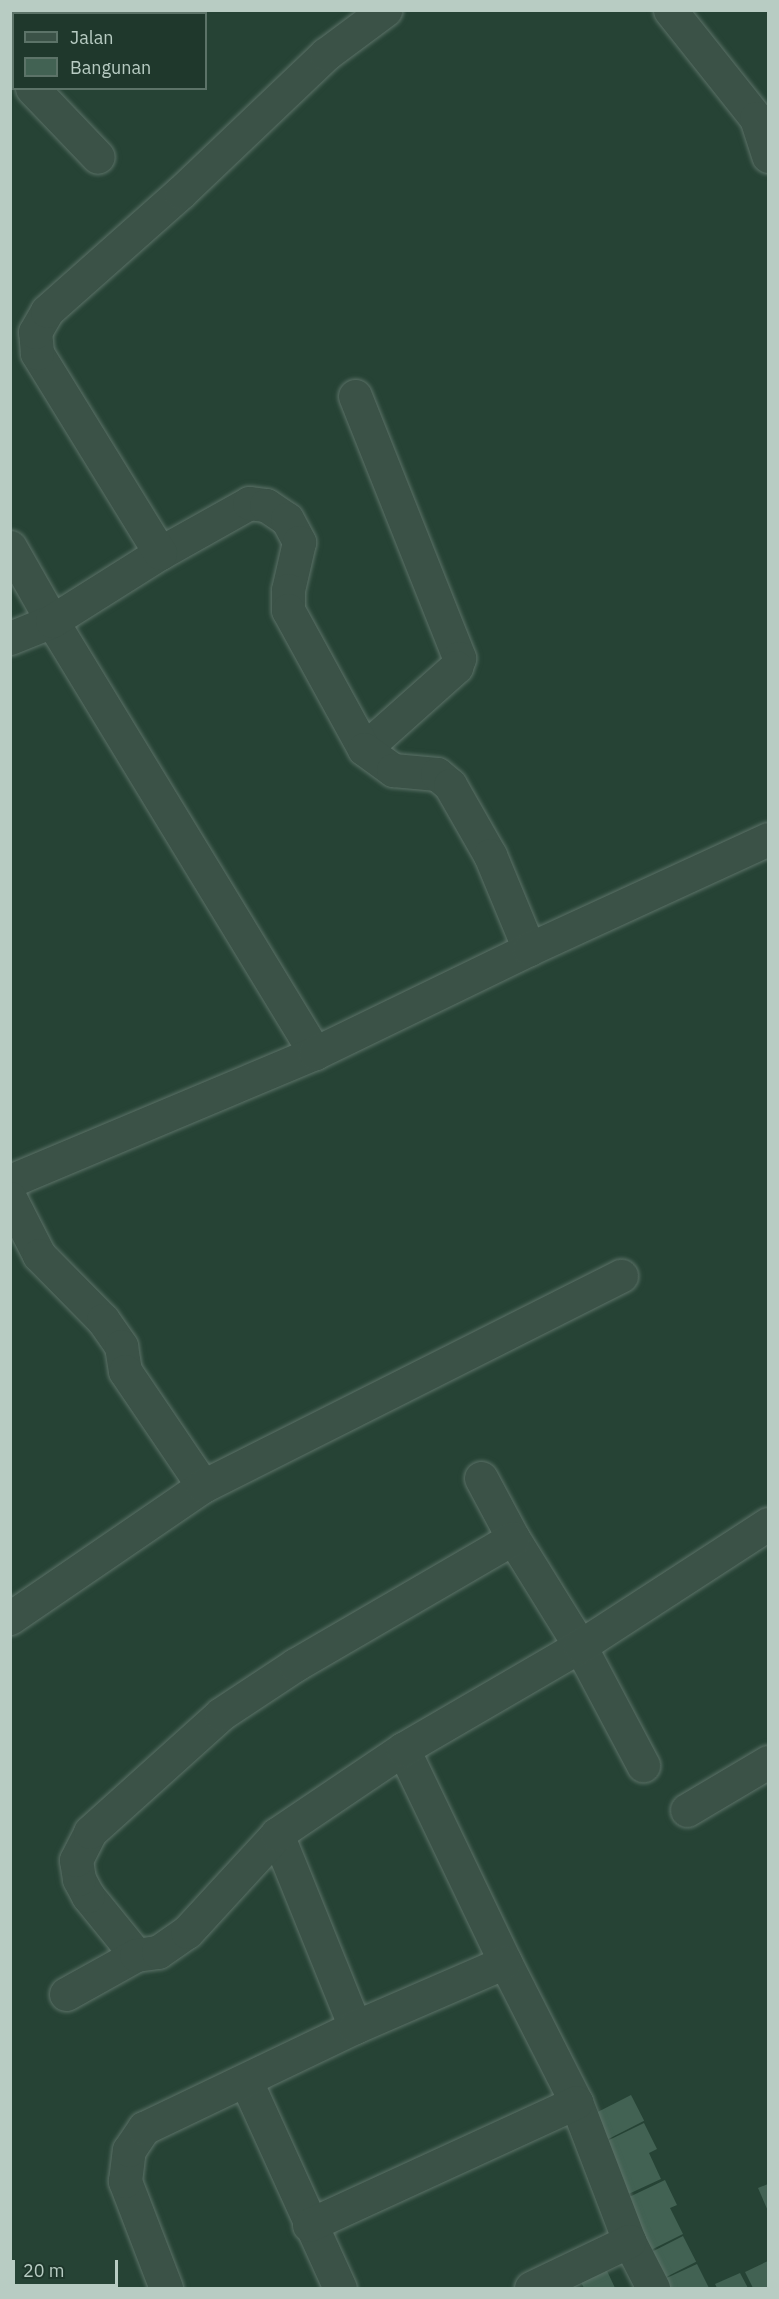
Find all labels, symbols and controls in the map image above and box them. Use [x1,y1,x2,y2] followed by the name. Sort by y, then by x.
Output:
[12,12,207,90] legend
[70,26,114,49] text: Jalan
[70,56,151,79] text: Bangunan
[15,2248,122,2286] scale bar
[23,2259,65,2282] text: 20 m

